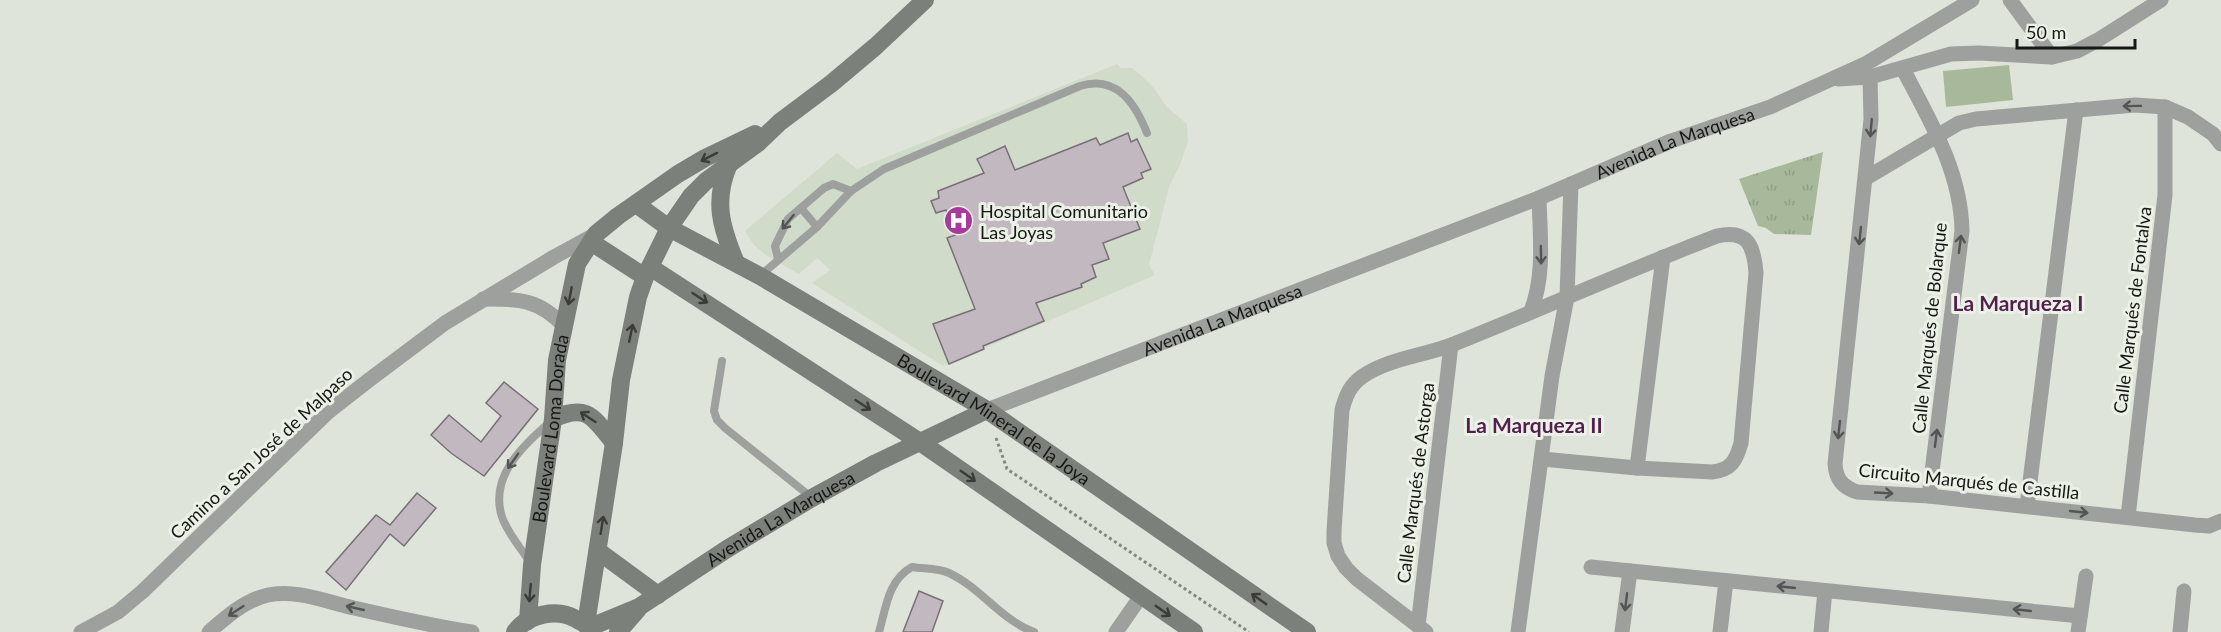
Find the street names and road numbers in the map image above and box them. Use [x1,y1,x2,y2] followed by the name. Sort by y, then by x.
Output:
[1592,102,1757,183] street label: Avenida La Marquesa
[2108,205,2156,415] street label: Calle Marqués de Fontalva
[1907,221,1951,435] street label: Calle Marqués de Bolarque
[1139,279,1305,360] street label: Avenida La Marquesa
[527,332,573,524] street label: Boulevard Loma Dorada
[893,349,1095,489] street label: Boulevard Mineral de la Joya
[165,363,357,543] street label: Camino a San José de Malpaso
[1392,381,1438,585] street label: Calle Marqués de Astorga
[1858,458,2080,504] street label: Circuito Marqués de Castilla
[702,466,858,571] street label: Avenida La Marquesa

